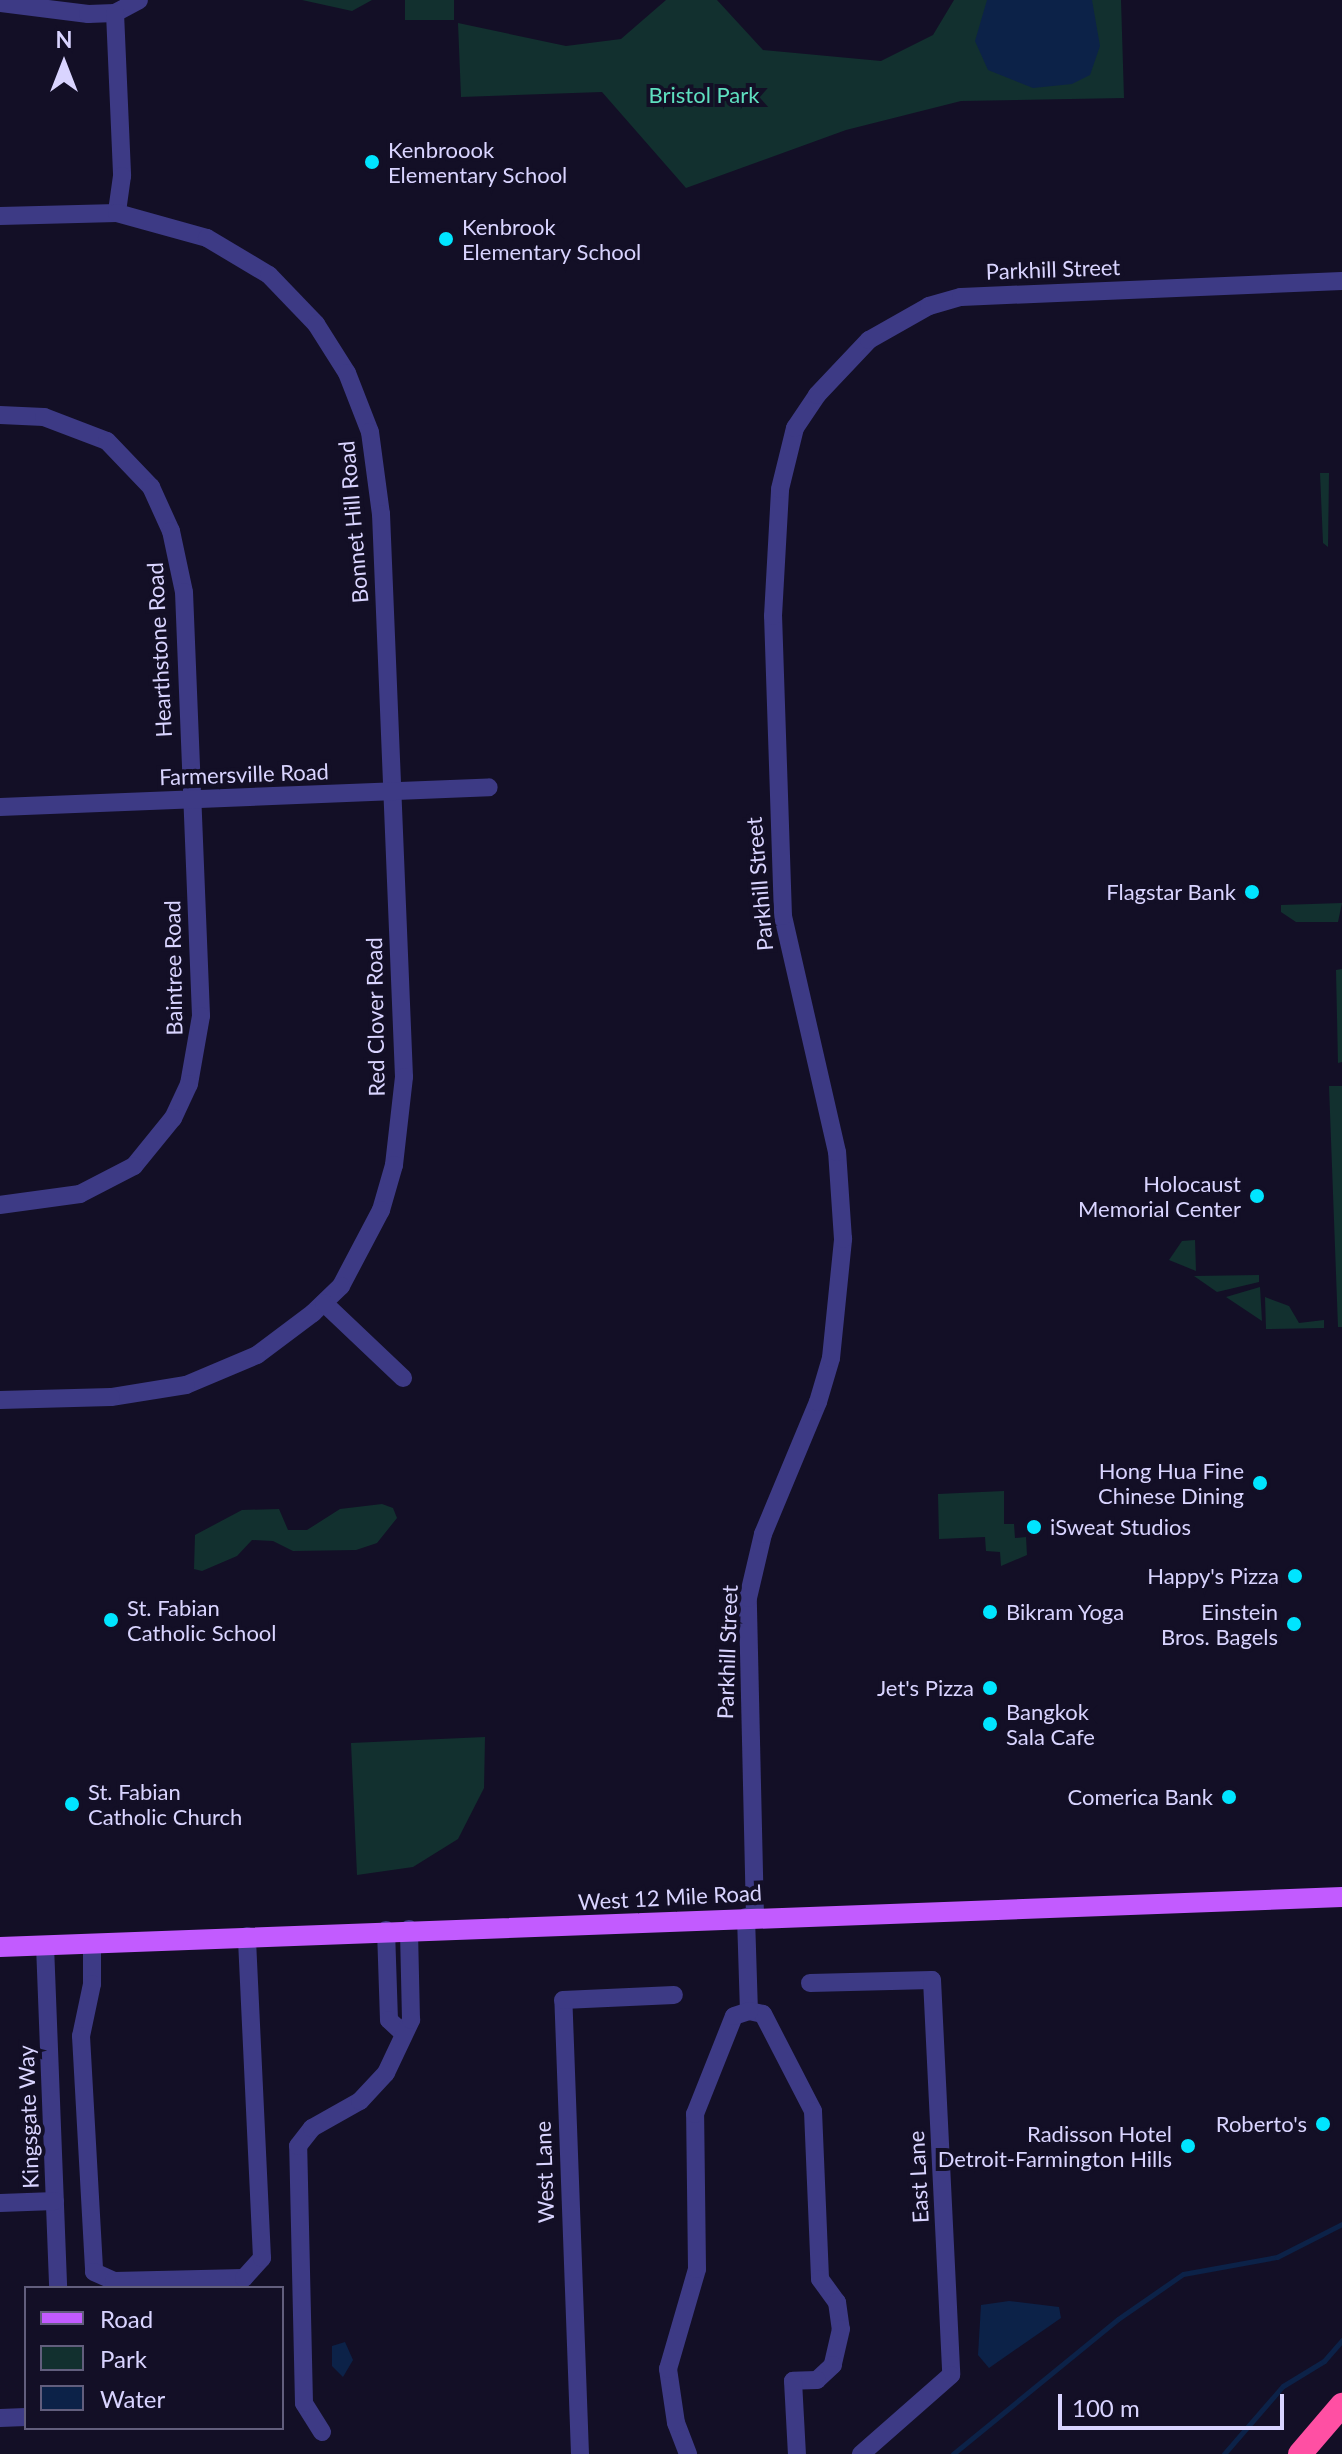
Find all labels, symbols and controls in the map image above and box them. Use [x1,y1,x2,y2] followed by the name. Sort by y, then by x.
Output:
[24,24,104,104] north arrow
[56,26,72,53] text: N
[649,82,759,108] park label: Bristol Park
[388,136,568,188] place label: Kenbroook Elementary School
[363,153,381,171] marker: Kenbroook Elementary School
[462,213,642,264] place label: Kenbrook Elementary School
[437,230,455,248] marker: Kenbrook Elementary School
[985,253,1121,285] street label: Parkhill Street
[333,440,373,604] street label: Bonnet Hill Road
[141,562,177,738] street label: Hearthstone Road
[159,758,329,790] street label: Farmersville Road
[740,816,778,952] street label: Parkhill Street
[1106,879,1236,905] place label: Flagstar Bank
[1243,883,1261,901] marker: Flagstar Bank
[159,900,187,1036] street label: Baintree Road
[360,937,390,1097] street label: Red Clover Road
[1078,1170,1241,1222] place label: Holocaust Memorial Center
[1248,1187,1266,1205] marker: Holocaust Memorial Center
[1098,1457,1244,1508] place label: Hong Hua Fine Chinese Dining
[1251,1474,1269,1492] marker: Hong Hua Fine Chinese Dining
[1050,1514,1191,1540] place label: iSweat Studios
[1025,1518,1043,1536] marker: iSweat Studios
[1147,1563,1279,1589] place label: Happy's Pizza
[1286,1567,1304,1585] marker: Happy's Pizza
[711,1584,743,1720] street label: Parkhill Street
[127,1594,277,1646] place label: St. Fabian Catholic School
[1161,1598,1278,1650] place label: Einstein Bros. Bagels
[1006,1599,1125,1625] place label: Bikram Yoga
[981,1603,999,1621] marker: Bikram Yoga
[102,1611,120,1629] marker: St. Fabian Catholic School
[1285,1615,1303,1633] marker: Einstein Bros. Bagels
[877,1675,974,1701] place label: Jet's Pizza
[981,1679,999,1697] marker: Jet's Pizza
[1006,1698,1095,1750] place label: Bangkok Sala Cafe
[981,1715,999,1733] marker: Bangkok Sala Cafe
[88,1778,242,1830] place label: St. Fabian Catholic Church
[1068,1784,1213,1810] place label: Comerica Bank
[1220,1788,1238,1806] marker: Comerica Bank
[63,1795,81,1813] marker: St. Fabian Catholic Church
[577,1879,763,1915] street label: West 12 Mile Road
[12,2045,44,2189] street label: Kingsgate Way
[1216,2111,1307,2137] place label: Roberto's
[1314,2115,1332,2133] marker: Roberto's
[529,2120,559,2224] street label: West Lane
[938,2120,1172,2172] place label: Radisson Hotel Detroit-Farmington Hills
[902,2130,934,2224] street label: East Lane
[1179,2137,1197,2155] marker: Radisson Hotel Detroit-Farmington Hills
[24,2286,284,2430] legend
[100,2304,153,2333] text: Road
[100,2344,147,2373] text: Park
[1062,2378,1288,2428] scale bar
[100,2384,165,2413] text: Water
[1072,2393,1140,2422] text: 100 m

